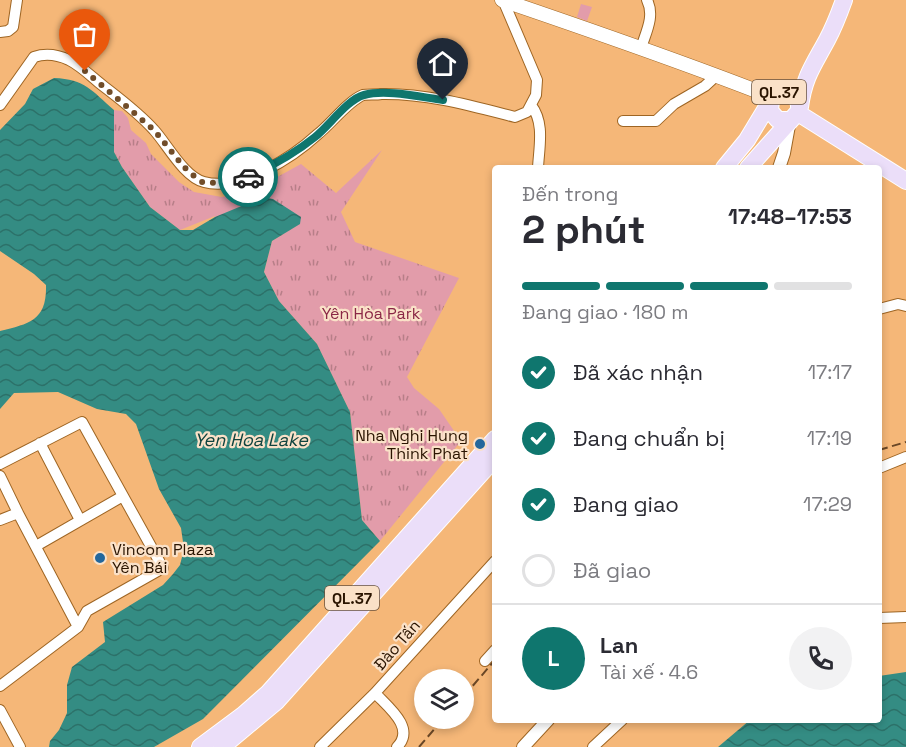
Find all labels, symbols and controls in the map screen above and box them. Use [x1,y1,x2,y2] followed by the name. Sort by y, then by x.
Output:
[59,9,110,71] pin
[68,18,101,51] icon: bag
[417,38,468,100] pin
[426,47,459,80] icon: home
[752,80,806,104] road number: QL.37
[218,147,278,207] courier
[232,161,265,194] icon: car
[522,181,618,207] text: Đến trong
[728,202,852,230] text: 17:48–17:53
[522,205,645,254] text: 2 phút
[522,299,688,325] text: Đang giao · 180 m
[322,303,421,324] park label: Yên Hòa Park
[522,356,555,389] icon: check
[573,358,703,386] text: Đã xác nhận
[808,359,852,385] text: 17:17
[522,422,555,455] icon: check
[573,424,725,452] text: Đang chuẩn bị
[355,425,468,464] place label: Nha Nghi Hung Think Phat
[807,425,852,451] text: 17:19
[194,428,309,451] water label: Yen Hoa Lake
[473,437,487,451] marker: Nha Nghi Hung Think Phat
[522,488,555,521] icon: check
[573,490,679,518] text: Đang giao
[803,491,852,517] text: 17:29
[112,539,213,578] place label: Vincom Plaza Yên Bái
[93,551,107,565] marker: Vincom Plaza Yên Bái
[573,556,651,584] text: Đã giao
[325,586,379,610] road number: QL.37
[369,615,425,675] street label: Đào Tấn
[789,627,852,690] button: phone
[600,631,638,659] text: Lan
[548,644,559,672] text: L
[600,659,698,685] text: Tài xế · 4.6
[414,669,474,729] map controls
[414,669,474,729] button: layers

